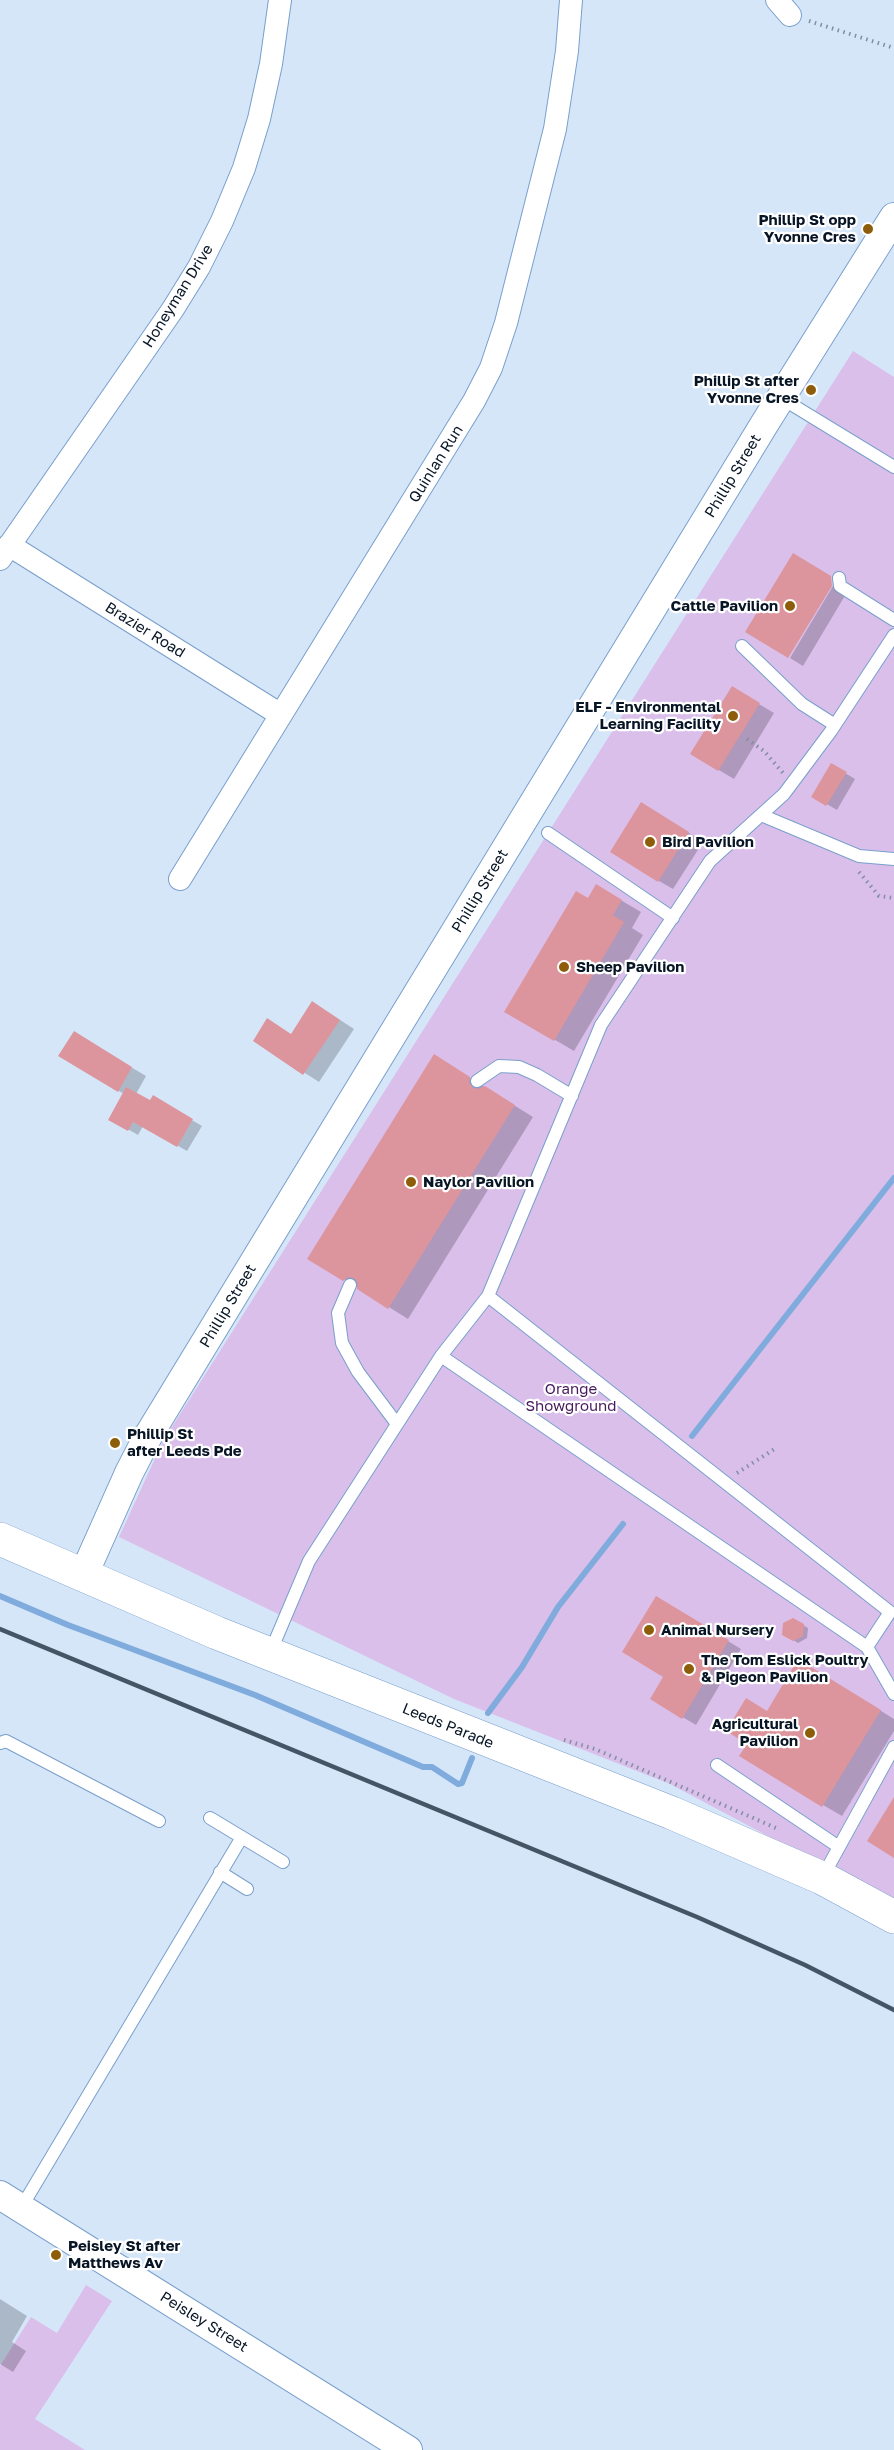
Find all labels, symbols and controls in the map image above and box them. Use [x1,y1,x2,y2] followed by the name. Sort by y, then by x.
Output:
[759,211,856,246] place label: Phillip St opp Yvonne Cres
[861,222,875,236] marker: Phillip St opp Yvonne Cres
[139,241,217,351] street label: Honeyman Drive
[694,372,799,407] place label: Phillip St after Yvonne Cres
[804,383,818,397] marker: Phillip St after Yvonne Cres
[405,422,467,506] street label: Quinlan Run
[701,431,765,521] street label: Phillip Street
[671,597,778,615] place label: Cattle Pavilion
[102,598,188,662] street label: Brazier Road
[783,599,797,613] marker: Cattle Pavilion
[575,698,721,733] place label: ELF - Environmental Learning Facility
[726,709,740,723] marker: ELF - Environmental Learning Facility
[662,833,754,851] place label: Bird Pavilion
[643,835,657,849] marker: Bird Pavilion
[448,846,512,936] street label: Phillip Street
[576,958,684,976] place label: Sheep Pavilion
[557,960,571,974] marker: Sheep Pavilion
[423,1173,534,1191] place label: Naylor Pavilion
[404,1175,418,1189] marker: Naylor Pavilion
[196,1261,260,1351] street label: Phillip Street
[525,1380,617,1415] park label: Orange Showground
[127,1425,242,1460] place label: Phillip St after Leeds Pde
[108,1436,122,1450] marker: Phillip St after Leeds Pde
[661,1621,774,1639] place label: Animal Nursery
[642,1623,656,1637] marker: Animal Nursery
[701,1651,869,1686] place label: The Tom Eslick Poultry & Pigeon Pavilion
[682,1662,696,1676] marker: The Tom Eslick Poultry & Pigeon Pavilion
[400,1699,496,1753] street label: Leeds Parade
[712,1715,798,1750] place label: Agricultural Pavilion
[803,1726,817,1740] marker: Agricultural Pavilion
[68,2237,180,2272] place label: Peisley St after Matthews Av
[49,2248,63,2262] marker: Peisley St after Matthews Av
[157,2288,251,2356] street label: Peisley Street

